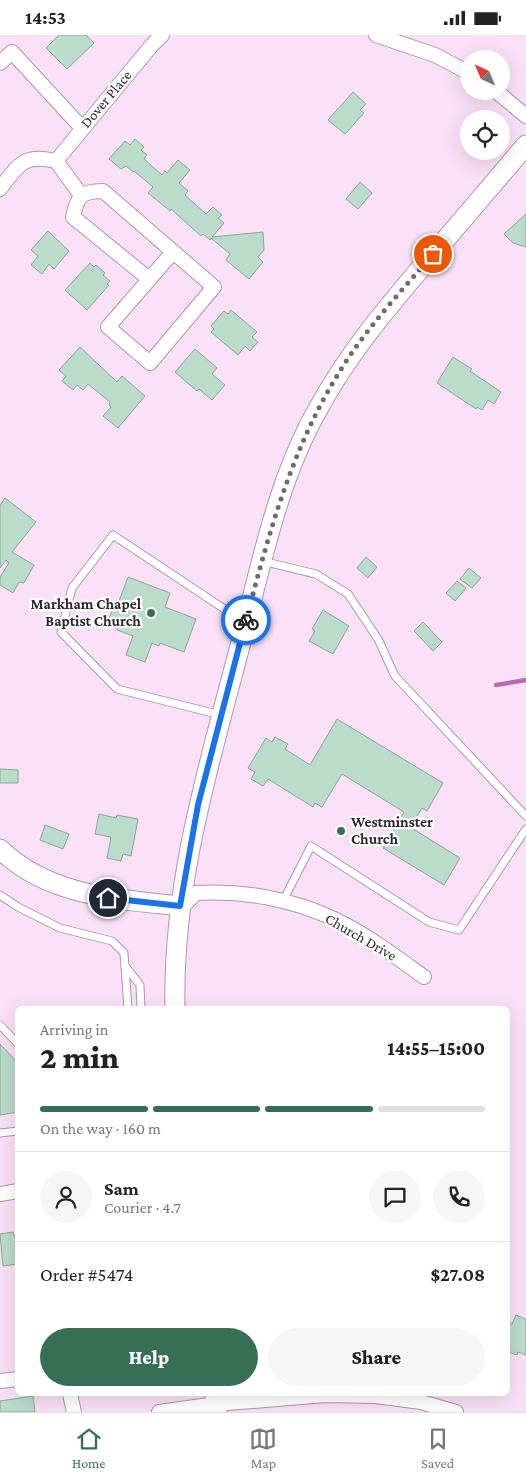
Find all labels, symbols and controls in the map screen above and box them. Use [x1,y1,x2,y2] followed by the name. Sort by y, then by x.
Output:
[25,7,66,28] text: 14:53
[460,50,510,100] north arrow
[460,50,510,160] map controls
[77,67,135,131] street label: Dover Place
[460,110,510,160] button: locate
[412,233,454,275] pin
[419,240,447,268] icon: bag
[221,595,271,645] courier
[31,596,142,629] place label: Markham Chapel Baptist Church
[232,606,260,634] icon: bike
[145,607,157,619] marker: Markham Chapel Baptist Church
[350,814,433,847] place label: Westminster Church
[335,825,347,837] marker: Westminster Church
[87,877,129,919] pin
[94,884,122,912] icon: home
[323,910,400,964] street label: Church Drive
[40,1021,108,1038] text: Arriving in
[387,1038,485,1059] text: 14:55–15:00
[40,1039,119,1075] text: 2 min
[40,1120,161,1137] text: On the way · 160 m
[40,1171,92,1223] button: person
[369,1171,421,1223] button: chat
[433,1171,485,1223] button: phone
[104,1178,139,1199] text: Sam
[104,1199,181,1216] text: Courier · 4.7
[40,1264,134,1285] text: Order #5474
[431,1264,485,1285] text: $27.08
[40,1328,258,1386] button: Help
[268,1328,485,1386] button: Share
[72,1425,105,1471] tab: Home
[249,1425,277,1471] tab: Map
[421,1425,454,1471] tab: Saved

